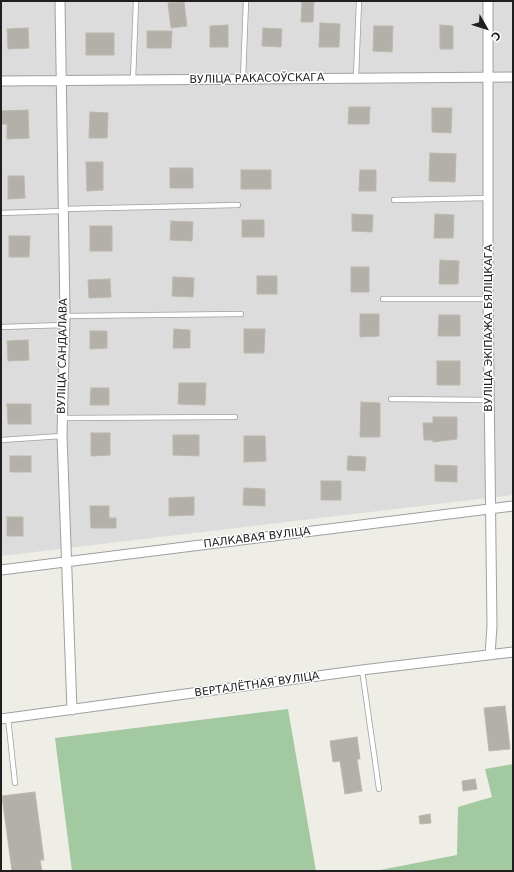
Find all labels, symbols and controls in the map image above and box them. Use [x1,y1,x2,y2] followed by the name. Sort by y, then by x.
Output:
[466,8,506,48] north arrow
[488,29,503,43] text: С
[189,71,325,87] street label: ВУЛІЦА РАКАСОЎСКАГА
[482,244,496,412] street label: ВУЛІЦА ЭКІПАЖА БЯЛІЦКАГА
[55,298,71,414] street label: ВУЛІЦА САНДАЛАВА
[203,525,311,551] street label: ПАЛКАВАЯ ВУЛІЦА
[194,670,320,700] street label: ВЕРТАЛЁТНАЯ ВУЛІЦА

